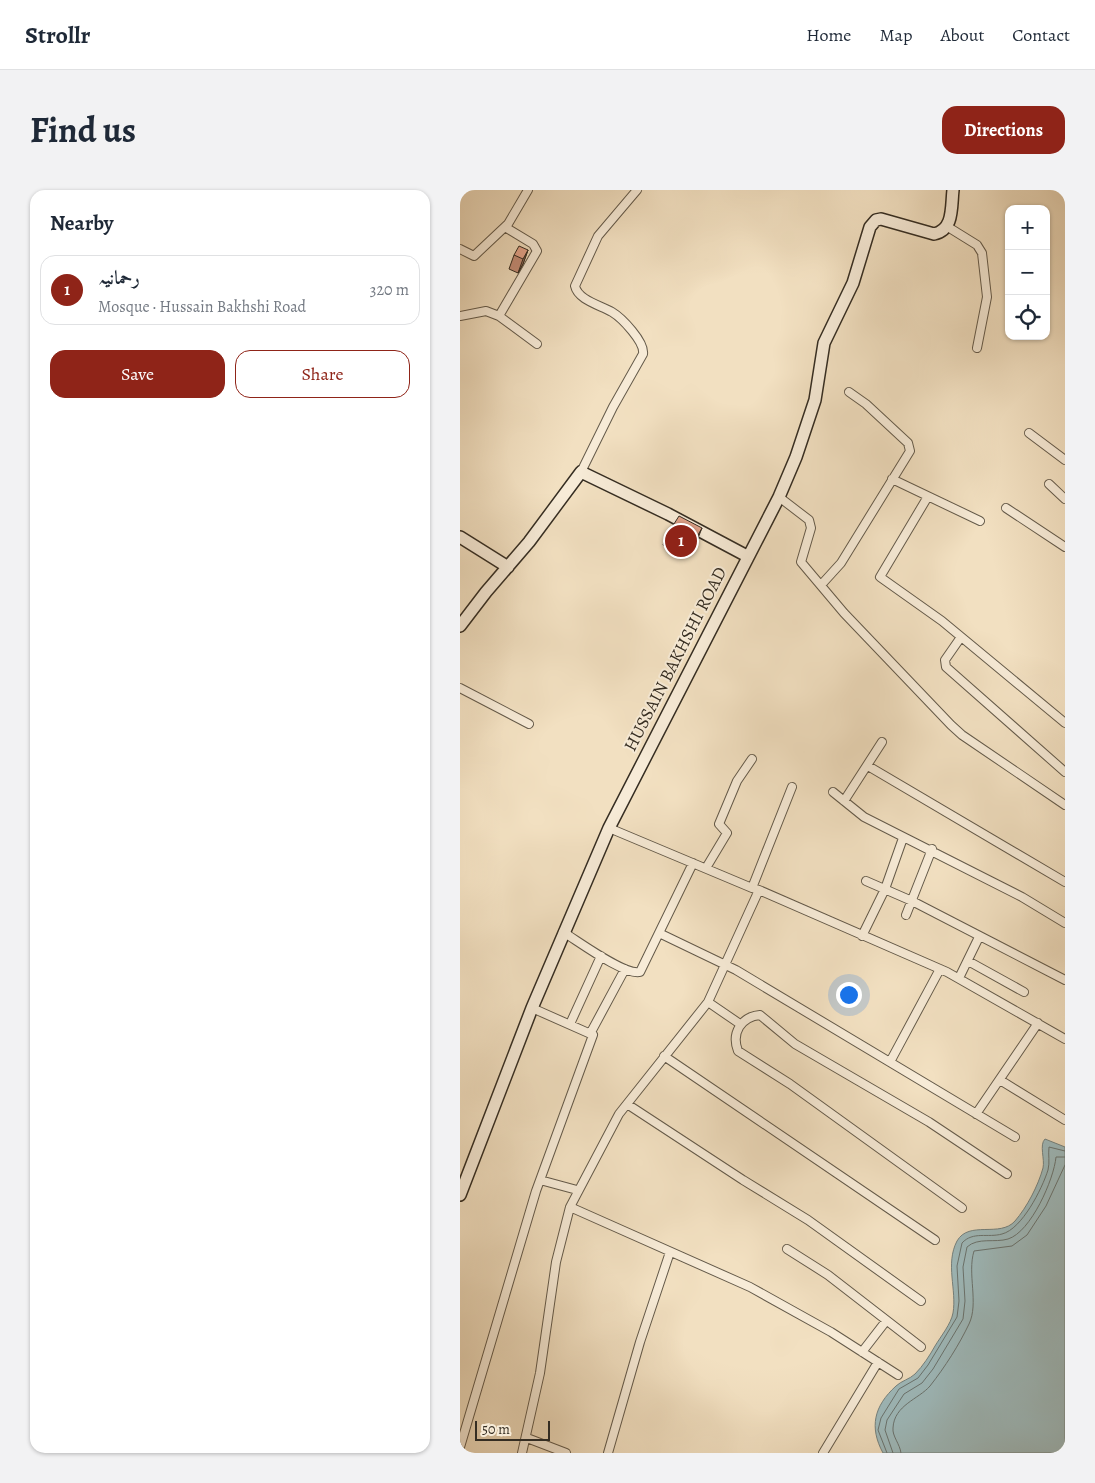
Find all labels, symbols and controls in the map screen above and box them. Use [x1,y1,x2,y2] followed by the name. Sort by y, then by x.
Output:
[25,19,90,51] text: Strollr
[806,23,851,47] text: Home
[879,23,912,47] text: Map
[940,23,984,47] text: About
[1012,23,1070,47] text: Contact
[30,106,136,154] text: Find us
[942,106,1065,154] button: Directions
[1005,205,1050,340] map controls
[1005,205,1050,250] button: +
[50,209,113,237] text: Nearby
[1005,250,1050,295] button: −
[98,265,140,291] text: رحمانیہ
[64,279,70,301] text: 1
[370,279,409,301] text: 320 m
[1005,295,1050,340] button: locate
[98,296,306,318] text: Mosque · Hussain Bakhshi Road
[50,350,225,398] button: Save
[235,350,410,398] button: Share
[665,522,697,560] pin: 1
[618,563,732,755] street label: HUSSAIN BAKHSHI ROAD
[836,982,862,1008] your location
[475,1418,550,1441] scale bar
[482,1420,510,1439] text: 50 m

